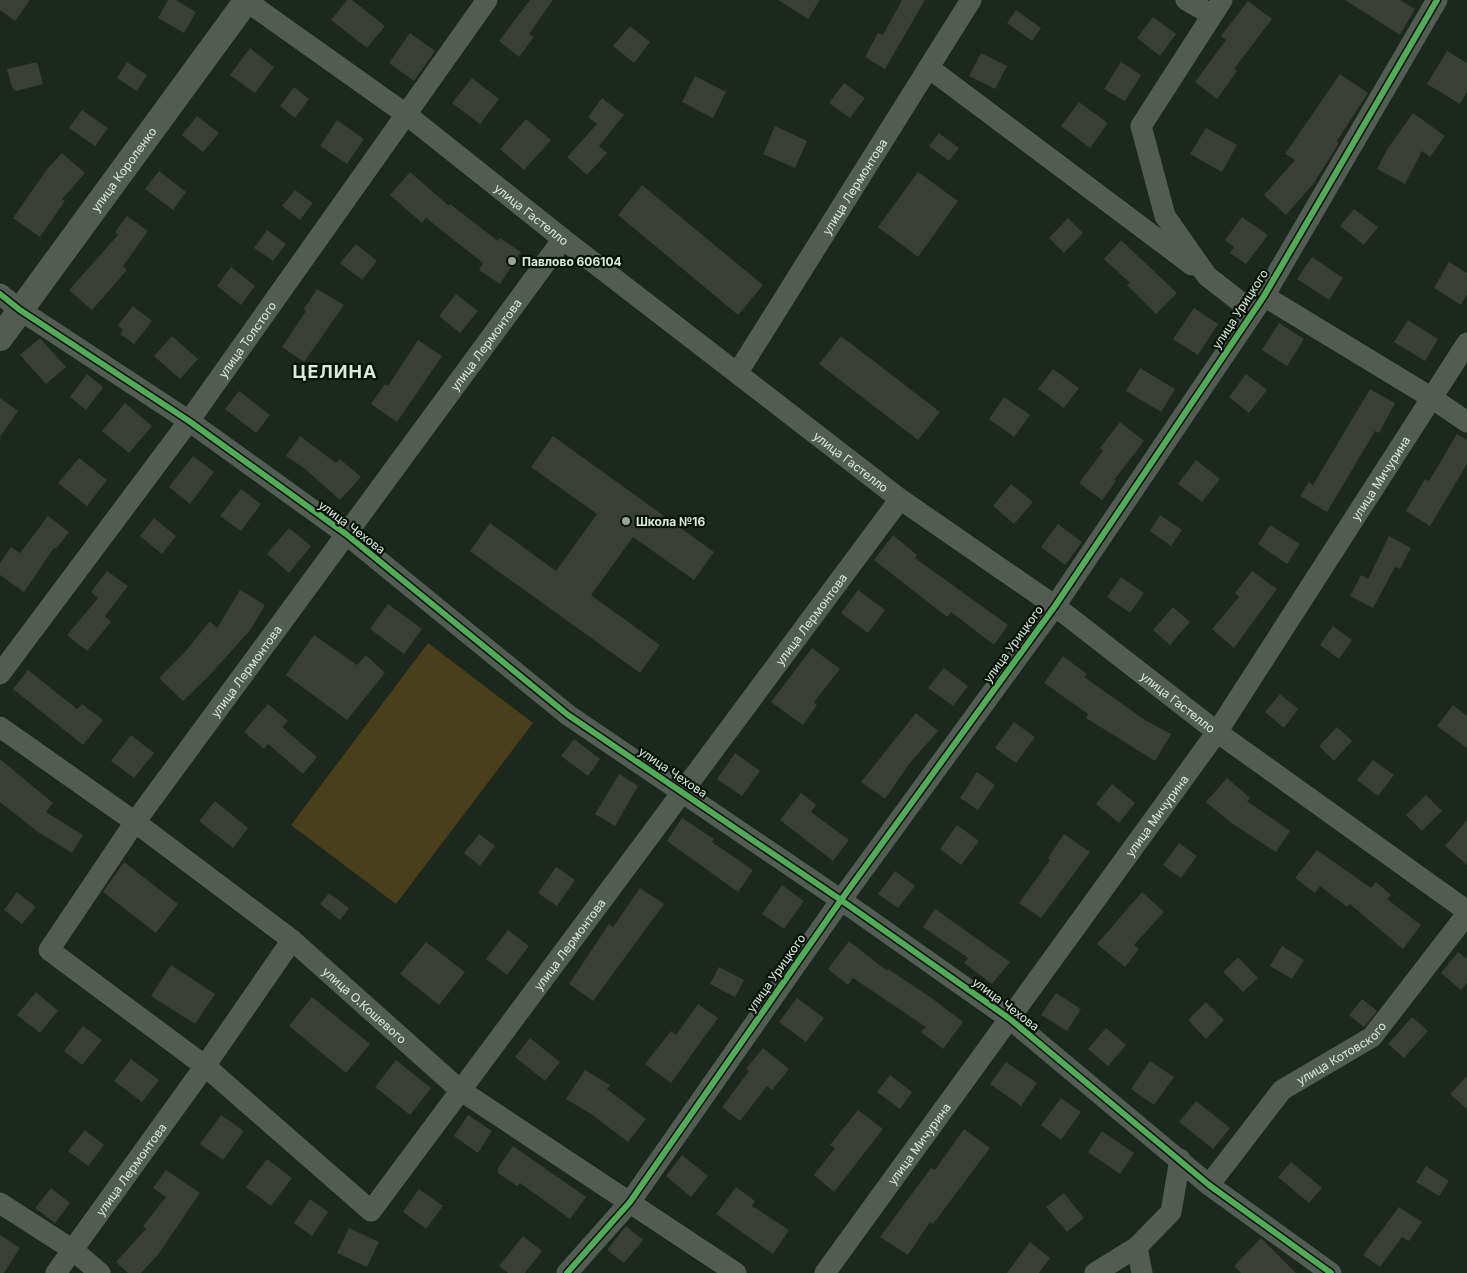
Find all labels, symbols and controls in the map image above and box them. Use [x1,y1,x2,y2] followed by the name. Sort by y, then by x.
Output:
[87,124,159,215] street label: улица Короленко
[819,136,890,237] street label: улица Лермонтова
[492,180,572,248] street label: улица Гастелло
[522,254,622,269] place label: Павлово 606104
[506,255,518,267] marker: Павлово 606104
[1209,266,1271,352] street label: улица Урицкого
[447,296,524,394] street label: улица Лермонтова
[215,298,279,380] street label: улица Толстого
[293,361,377,382] district label: ЦЕЛИНА
[811,428,892,495] street label: улица Гастелло
[1348,433,1413,523] street label: улица Мичурина
[316,497,388,557] street label: улица Чехова
[636,514,705,529] place label: Школа №16
[620,515,632,527] marker: Школа №16
[772,570,850,668] street label: улица Лермонтова
[980,602,1046,686] street label: улица Урицкого
[207,622,285,720] street label: улица Лермонтова
[1138,668,1219,736] street label: улица Гастелло
[636,744,710,800] street label: улица Чехова
[1122,772,1191,859] street label: улица Мичурина
[530,895,608,993] street label: улица Лермонтова
[744,931,808,1015] street label: улица Урицкого
[320,964,410,1046] street label: улица О.Кошевого
[970,974,1042,1034] street label: улица Чехова
[1294,1018,1389,1087] street label: улица Котовского
[884,1100,954,1187] street label: улица Мичурина
[92,1120,169,1218] street label: улица Лермонтова

